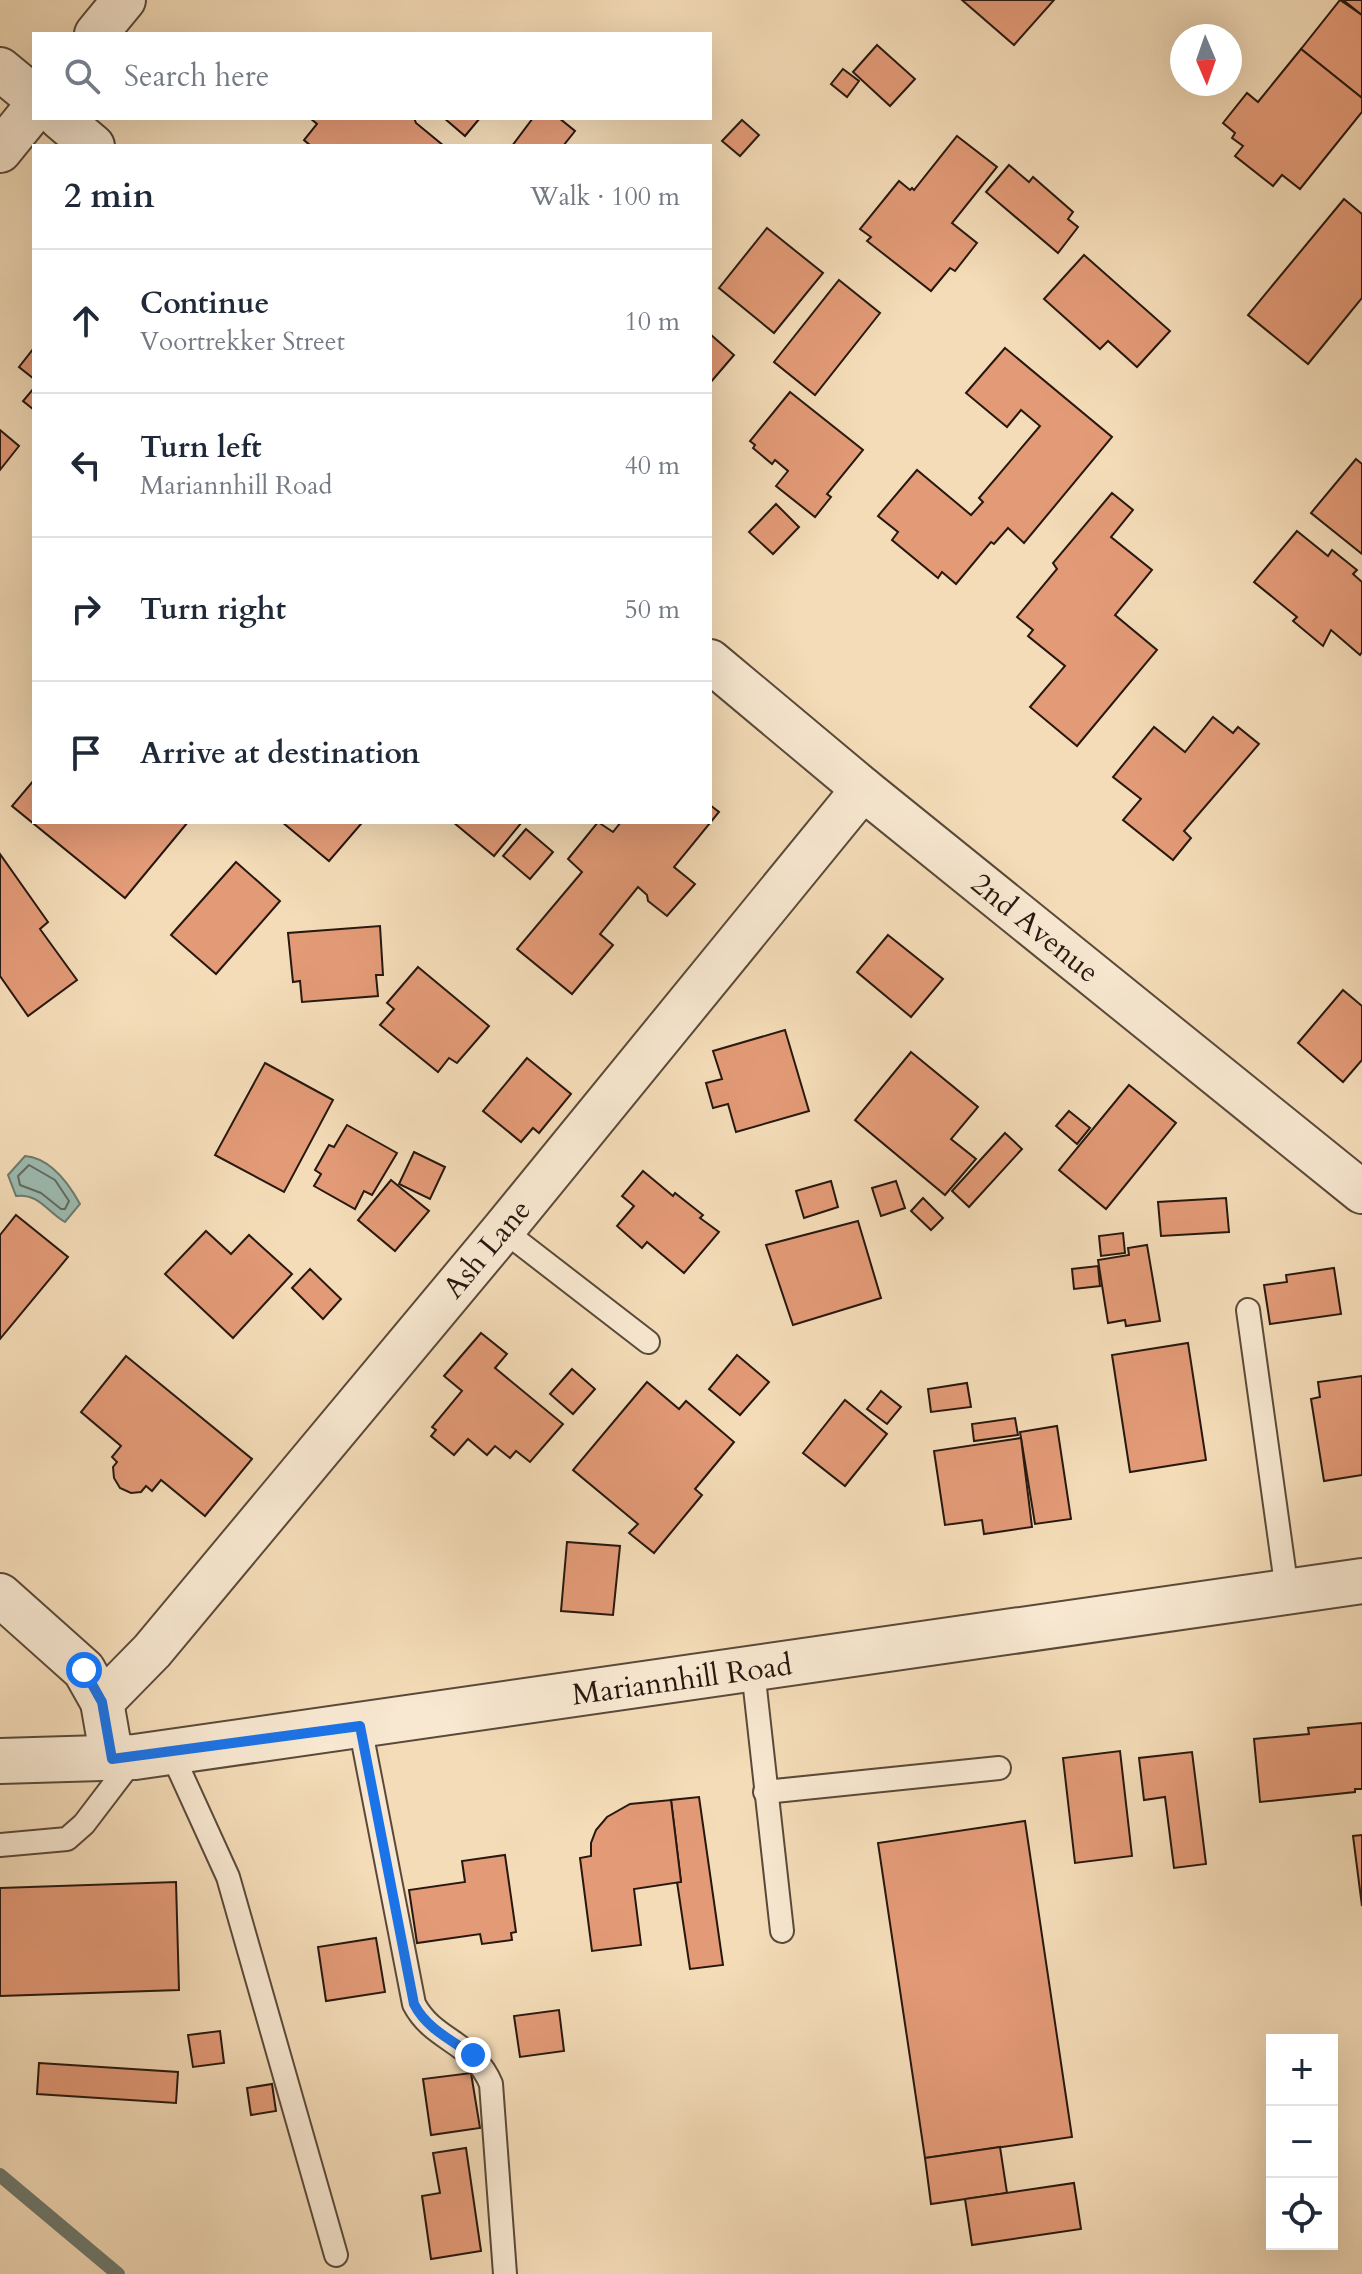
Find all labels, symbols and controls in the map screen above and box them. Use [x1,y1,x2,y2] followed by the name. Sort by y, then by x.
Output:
[1170,24,1242,96] north arrow
[32,32,712,120] search box
[60,54,104,98] icon: search
[124,56,269,97] text: Search here
[64,173,155,219] text: 2 min
[530,179,680,214] text: Walk · 100 m
[140,283,269,324] text: Continue
[64,299,108,343] icon: ahead
[624,304,680,339] text: 10 m
[140,324,345,359] text: Voortrekker Street
[140,427,262,468] text: Turn left
[64,443,108,487] icon: left
[624,448,680,483] text: 40 m
[140,468,332,503] text: Mariannhill Road
[64,587,108,631] icon: right
[140,589,286,630] text: Turn right
[624,592,680,627] text: 50 m
[64,731,108,775] icon: arrive
[140,733,420,774] text: Arrive at destination
[962,864,1108,992] street label: 2nd Avenue
[433,1191,541,1307] street label: Ash Lane
[569,1644,795,1716] street label: Mariannhill Road
[66,1652,102,1688] route start
[1266,2034,1338,2250] map controls
[1266,2034,1338,2106] button: +
[455,2037,491,2073] route end
[1266,2106,1338,2178] button: −
[1266,2178,1338,2250] button: locate

